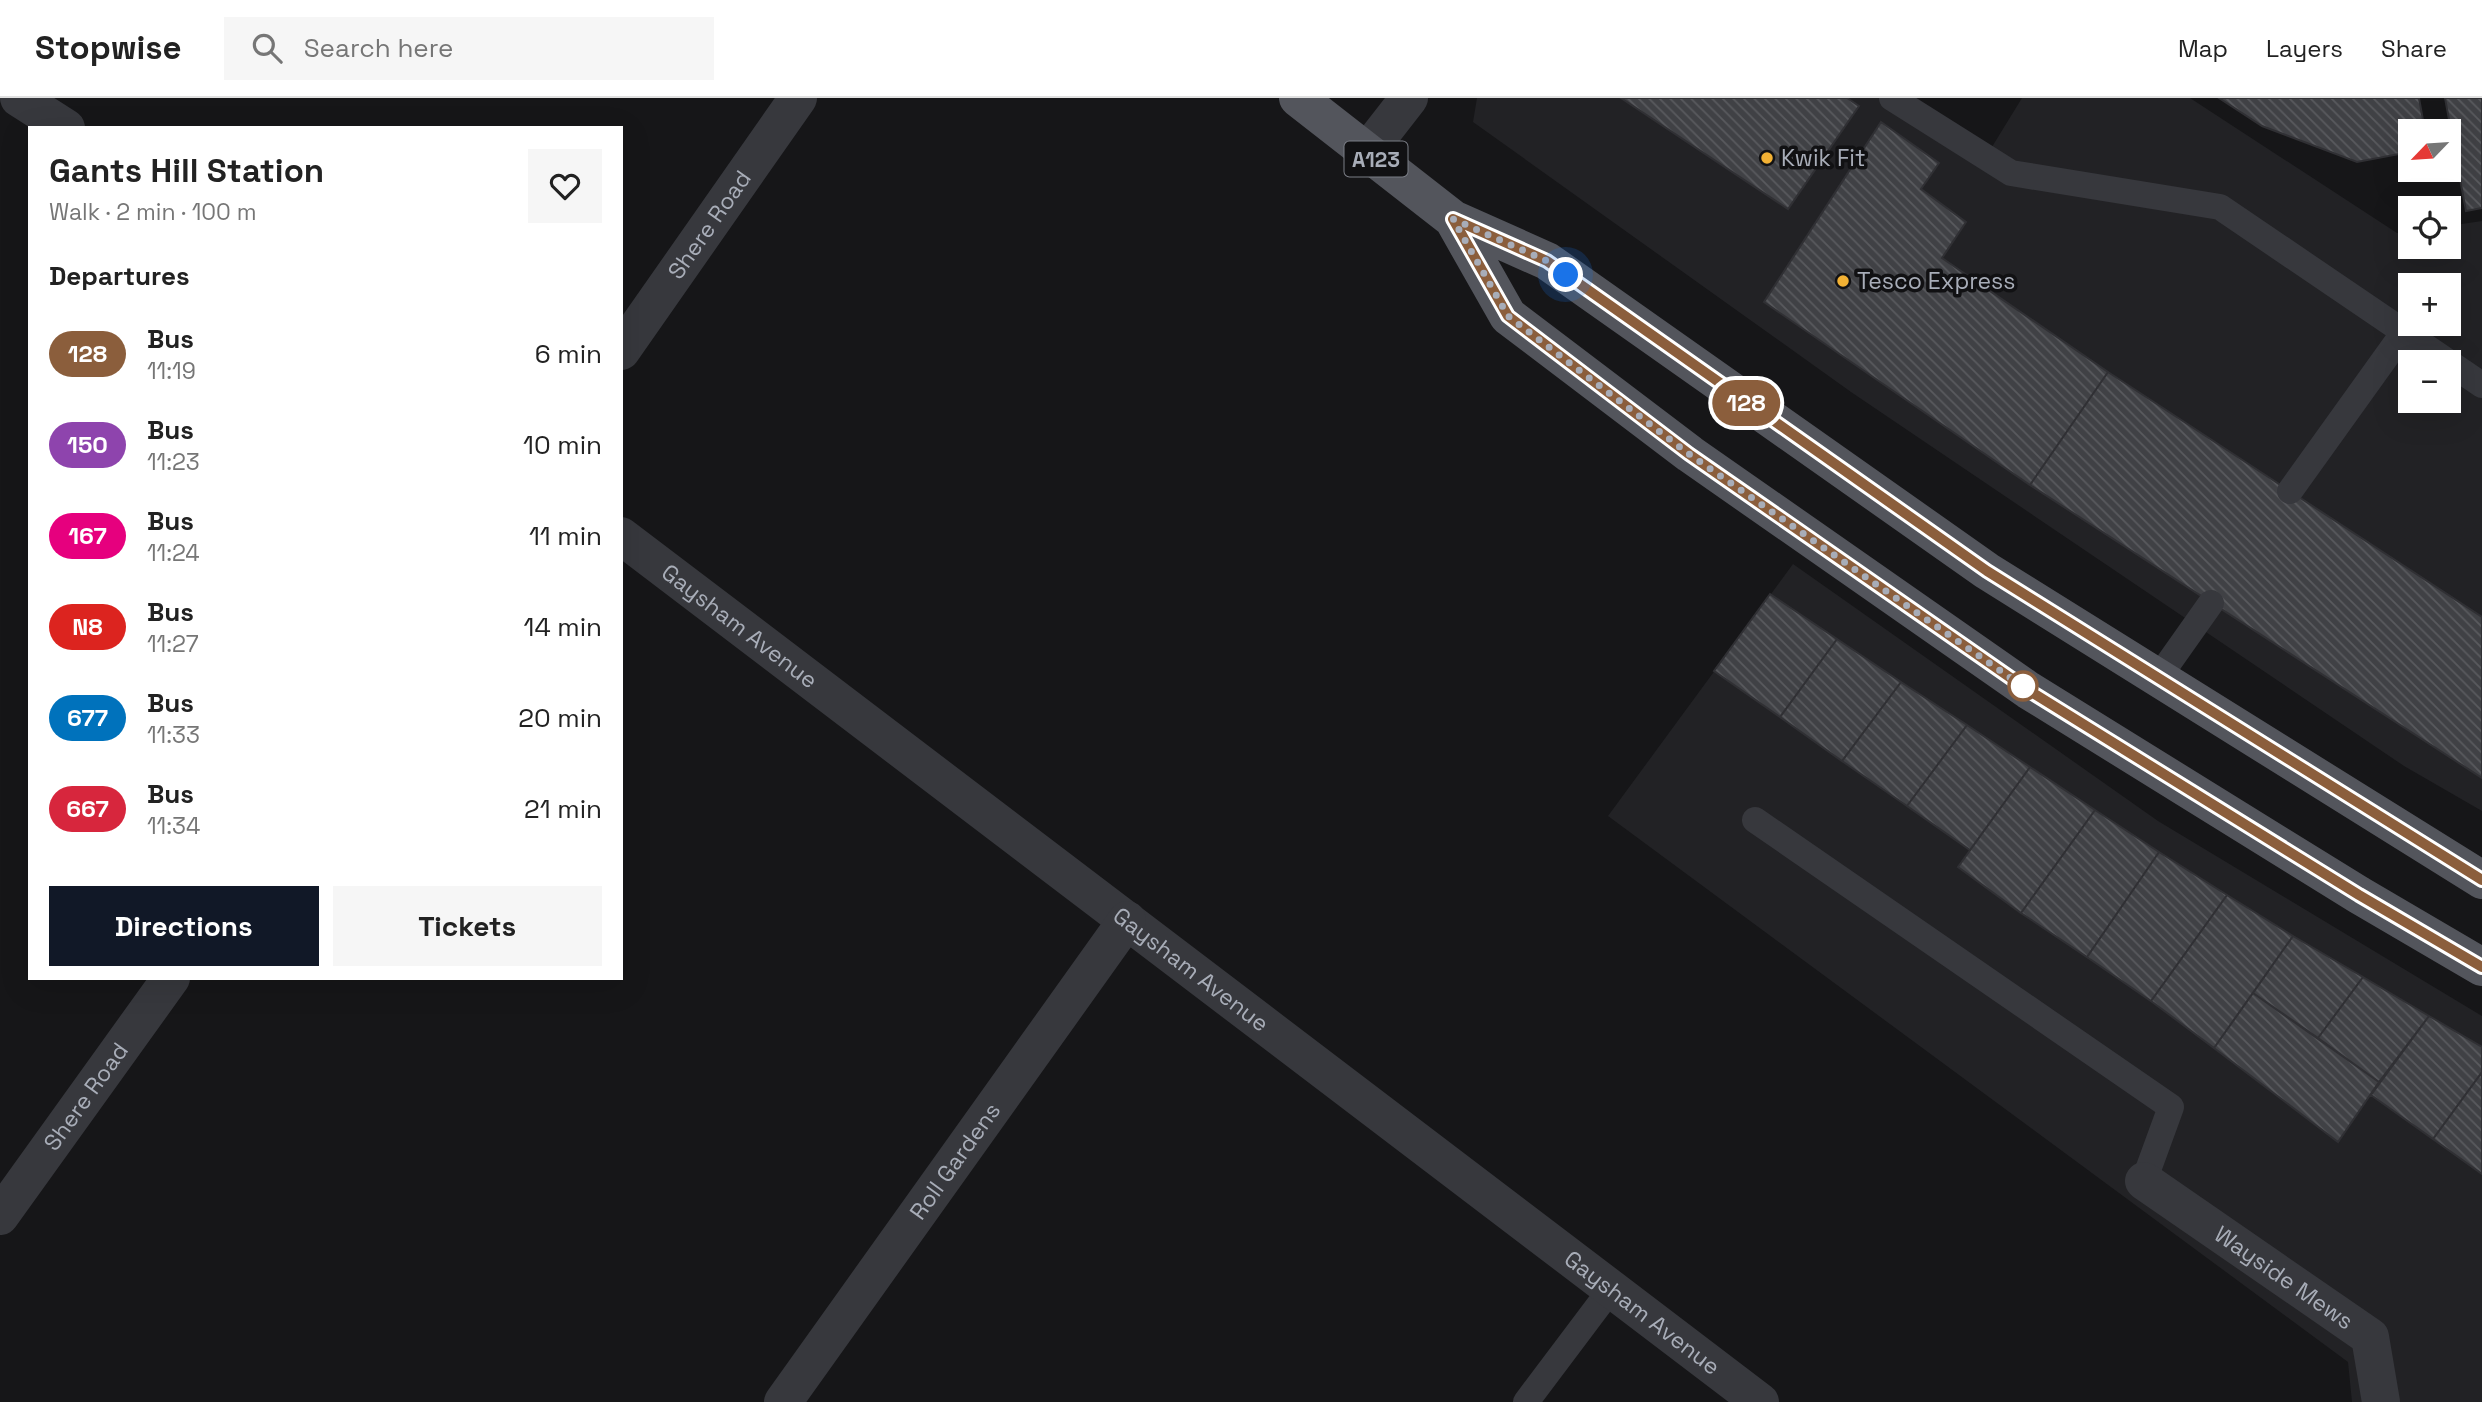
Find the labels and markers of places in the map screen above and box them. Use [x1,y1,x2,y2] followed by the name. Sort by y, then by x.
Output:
[1781,143,1866,173] place label: Kwik Fit
[1759,150,1775,166] marker: Kwik Fit
[1857,266,2015,296] place label: Tesco Express
[1835,273,1851,289] marker: Tesco Express
[2008,671,2038,701] unlabelled marker

